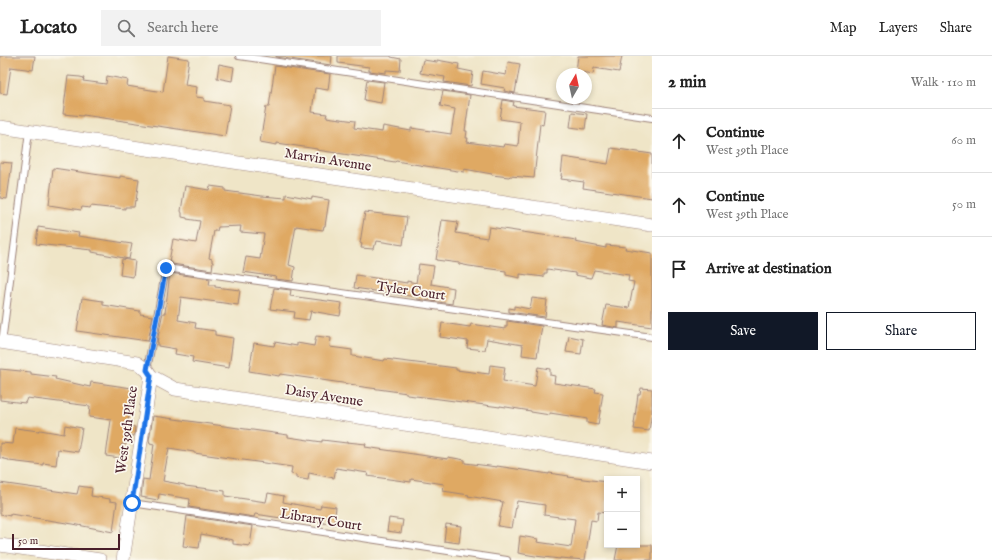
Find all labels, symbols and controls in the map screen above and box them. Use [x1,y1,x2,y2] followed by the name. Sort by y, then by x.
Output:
[101,10,381,46] search box
[20,16,77,40] text: Locato
[115,17,137,39] icon: search
[147,18,219,37] text: Search here
[830,19,857,37] text: Map
[879,19,918,37] text: Layers
[940,19,972,37] text: Share
[556,68,592,104] north arrow
[668,72,706,93] text: 2 min
[911,74,976,91] text: Walk · 110 m
[706,123,764,142] text: Continue
[668,130,690,152] icon: ahead
[951,132,976,149] text: 60 m
[706,142,789,159] text: West 39th Place
[283,144,373,176] street label: Marvin Avenue
[706,187,764,206] text: Continue
[668,194,690,216] icon: ahead
[952,196,976,213] text: 50 m
[706,206,789,223] text: West 39th Place
[668,258,690,280] icon: arrive
[157,259,175,277] route end
[706,259,832,278] text: Arrive at destination
[375,277,447,305] street label: Tyler Court
[668,312,818,350] button: Save
[826,312,976,350] button: Share
[284,381,365,411] street label: Daisy Avenue
[112,384,142,475] street label: West 39th Place
[604,476,640,548] map controls
[604,476,640,512] button: +
[123,494,141,512] route start
[279,505,363,535] street label: Library Court
[604,512,640,548] button: −
[12,532,120,551] scale bar
[18,534,38,548] text: 50 m

